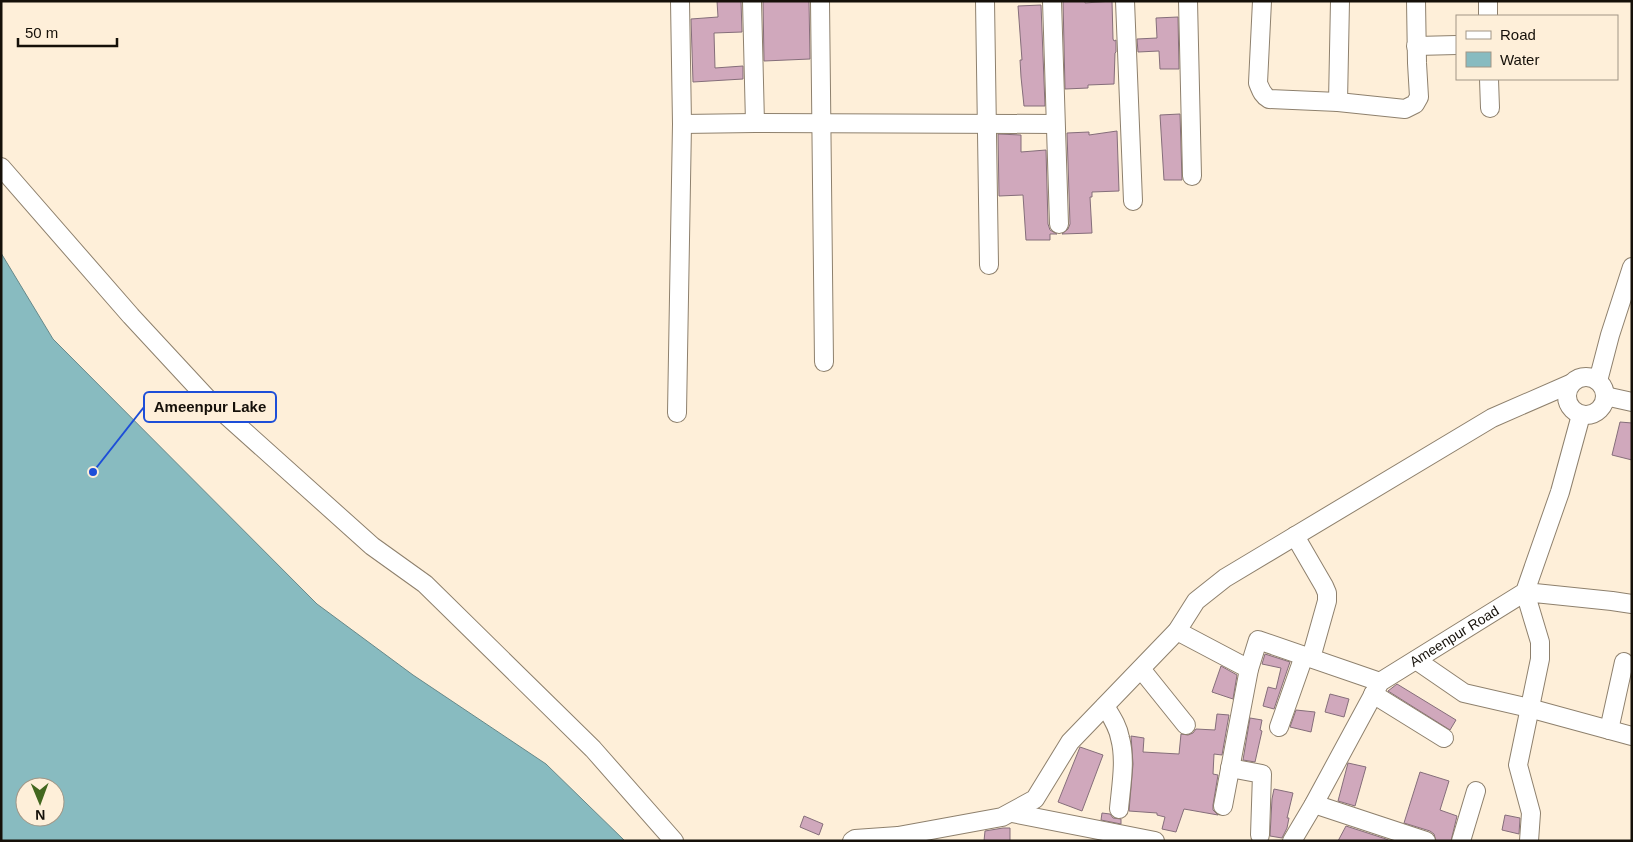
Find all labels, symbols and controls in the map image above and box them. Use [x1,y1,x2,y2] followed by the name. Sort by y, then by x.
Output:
[18,15,116,47] scale bar
[1456,15,1618,80] legend
[25,24,58,41] text: 50 m
[1500,26,1536,43] text: Road
[1500,51,1539,68] text: Water
[144,392,276,422] callout: Ameenpur Lake
[154,398,266,415] text: Ameenpur Lake
[1407,602,1502,670] street label: Ameenpur Road
[15,777,65,827] north arrow
[35,807,45,823] text: N

